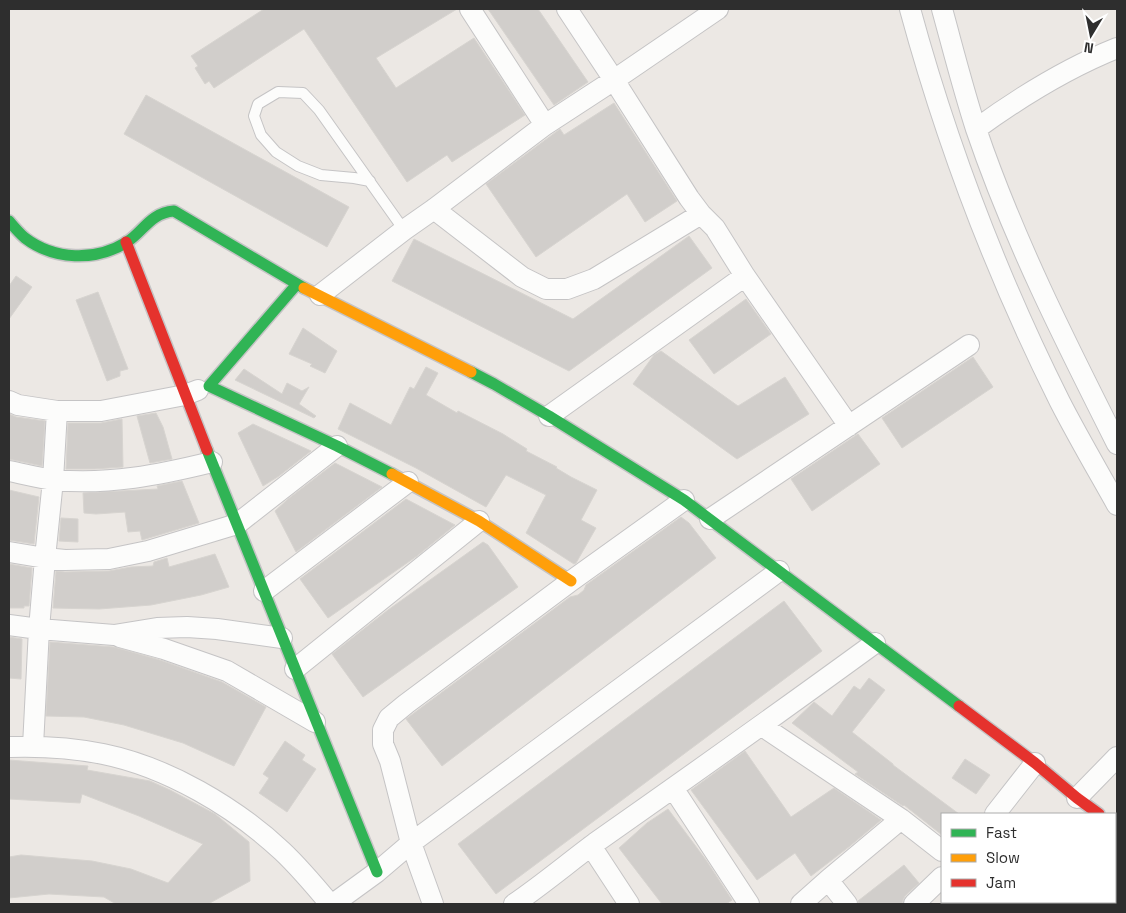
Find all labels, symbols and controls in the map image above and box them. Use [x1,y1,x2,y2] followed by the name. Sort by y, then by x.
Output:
[1066,10,1116,60] north arrow
[1083,38,1095,57] text: N
[941,813,1116,903] legend
[986,823,1017,842] text: Fast
[986,848,1020,867] text: Slow
[986,873,1016,892] text: Jam

